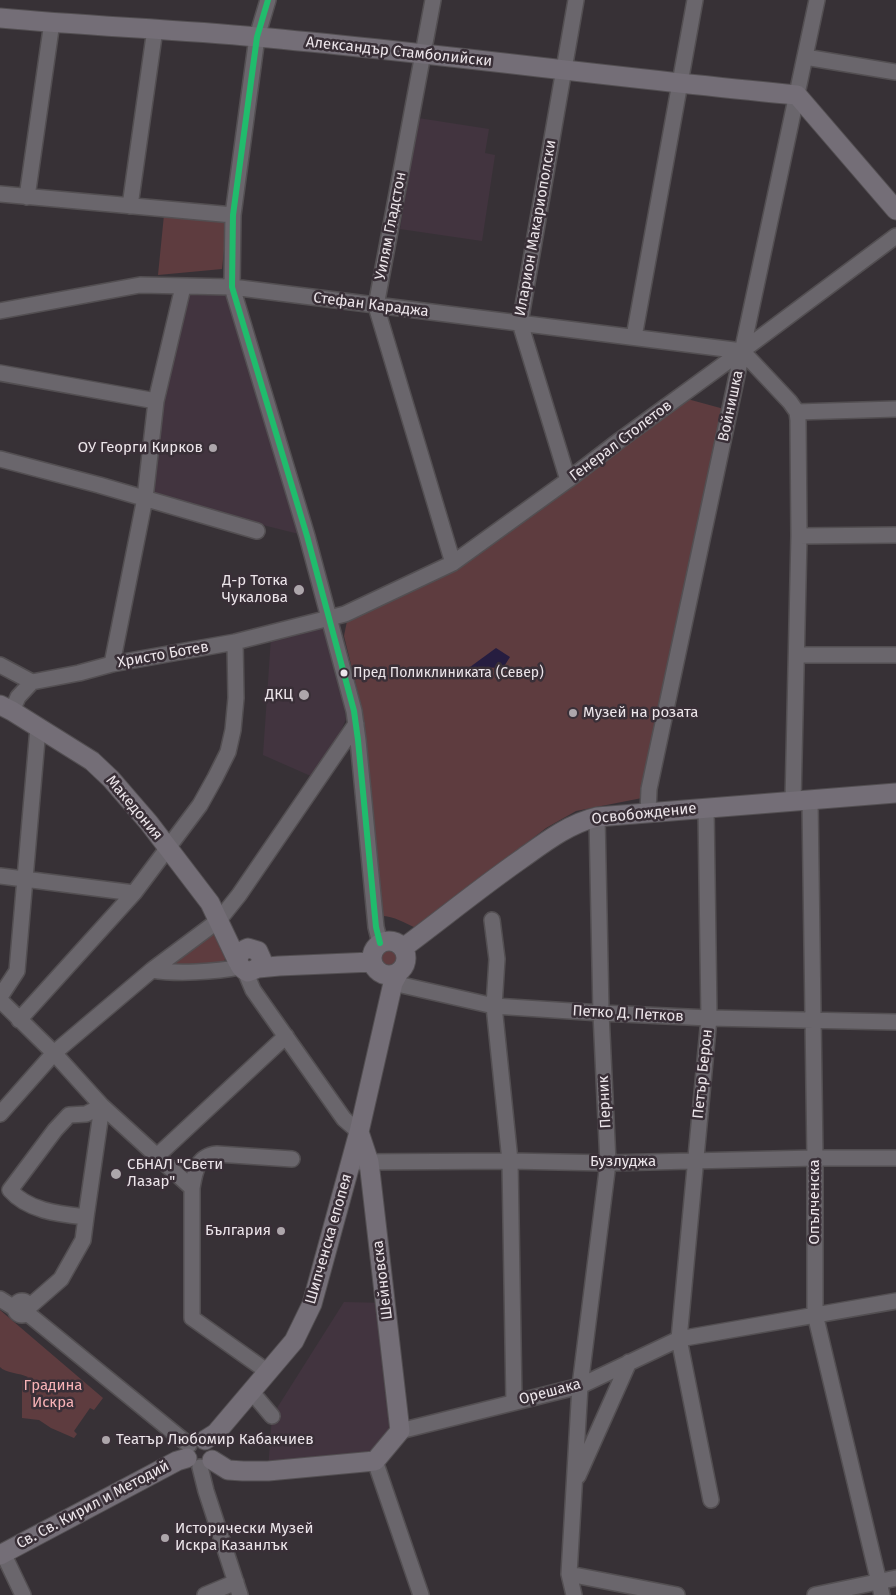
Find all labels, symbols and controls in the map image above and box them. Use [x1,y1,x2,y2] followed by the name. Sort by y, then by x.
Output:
[305,33,493,71] street label: Александър Стамболийски
[512,138,560,318] street label: Иларион Макариополски
[372,170,410,282] street label: Уилям Гладстон
[312,289,430,321] street label: Стефан Караджа
[715,369,747,443] street label: Войнишка
[566,397,676,485] street label: Генерал Столетов
[78,439,203,457] place label: ОУ Георги Кирков
[207,442,219,454] marker: ОУ Георги Кирков
[222,572,288,607] place label: Д-р Тотка Чукалова
[292,583,306,597] marker: Д-р Тотка Чукалова
[116,638,210,672] street label: Христо Ботев
[353,665,544,681] place label: Пред Поликлиниката (Север)
[339,668,349,678] marker: Пред Поликлиниката (Север)
[265,686,293,704] place label: ДКЦ
[297,688,311,702] marker: ДКЦ
[583,704,698,722] place label: Музей на розата
[567,707,579,719] marker: Музей на розата
[102,772,166,844] street label: Македония
[591,800,697,828] street label: Освобождение
[572,1002,684,1026] street label: Петко Д. Петков
[689,1028,717,1120] street label: Петър Берон
[595,1075,615,1129] street label: Перник
[590,1153,656,1171] street label: Бузлуджа
[127,1156,223,1191] place label: СБНАЛ "Свeти Лазар"
[806,1159,824,1245] street label: Опълченска
[109,1167,123,1181] marker: СБНАЛ "Свeти Лазар"
[302,1172,356,1306] street label: Шипченска епопея
[205,1222,271,1240] place label: България
[275,1225,287,1237] marker: България
[369,1239,397,1321] street label: Шейновска
[517,1375,583,1409] street label: Орешака
[24,1377,82,1412] park label: Градина Искра
[116,1431,314,1449] place label: Театър Любомир Кабакчиев
[100,1434,112,1446] marker: Театър Любомир Кабакчиев
[13,1457,173,1553] street label: Св. Св. Кирил и Методий
[175,1520,313,1555] place label: Исторически Музей Искра Казанлък
[159,1532,171,1544] marker: Исторически Музей Искра Казанлък

